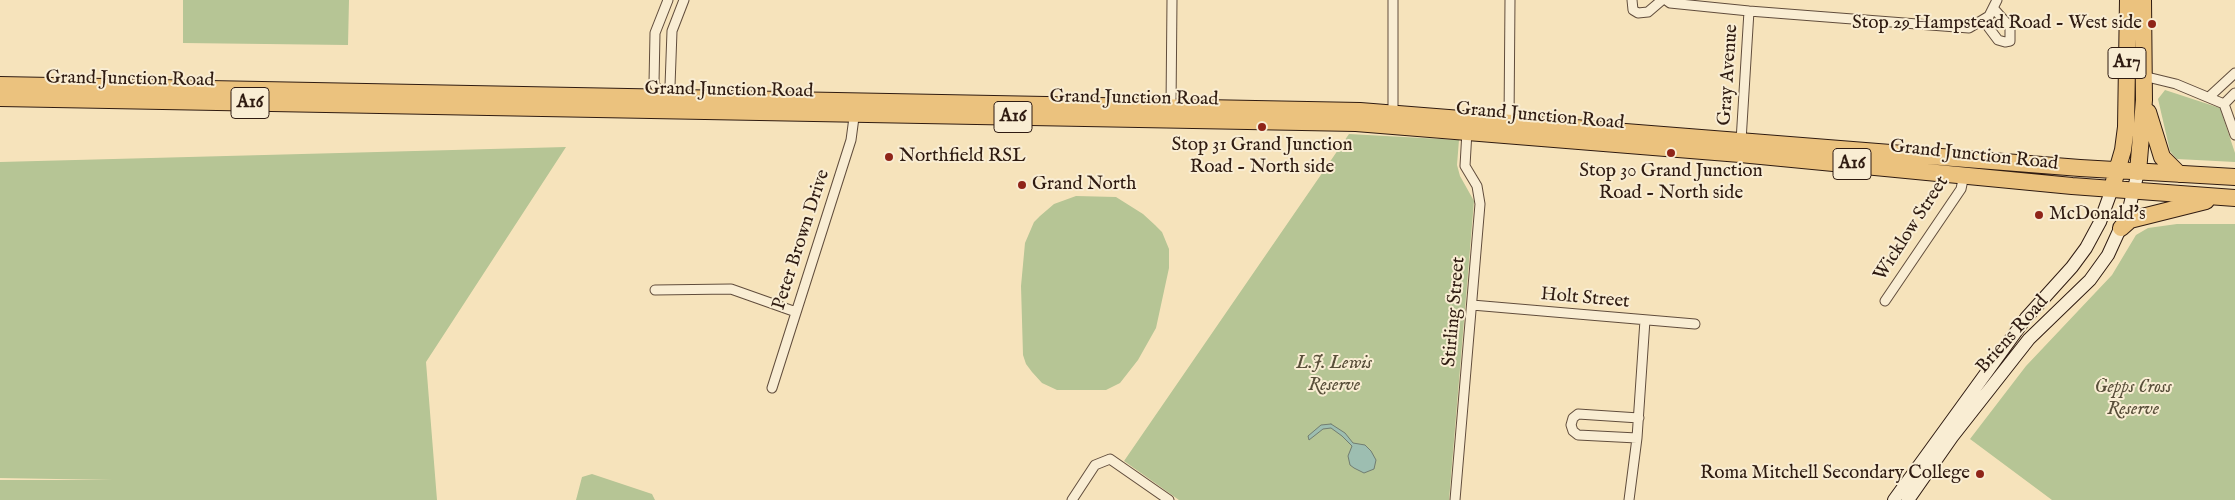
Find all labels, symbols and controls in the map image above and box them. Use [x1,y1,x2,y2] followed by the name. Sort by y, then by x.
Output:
[1852,13,2142,35] place label: Stop 29 Hampstead Road - West side
[2146,18,2158,30] marker: Stop 29 Hampstead Road - West side
[1714,23,1744,127] street label: Gray Avenue
[2108,48,2146,78] road number: A17
[45,67,215,93] street label: Grand Junction Road
[644,78,814,104] street label: Grand Junction Road
[1049,86,1219,112] street label: Grand Junction Road
[231,88,269,119] road number: A16
[1455,98,1625,136] street label: Grand Junction Road
[994,101,1032,132] road number: A16
[1256,121,1268,133] marker: Stop 31 Grand Junction Road - North side
[1171,135,1353,179] place label: Stop 31 Grand Junction Road - North side
[1889,136,2059,176] street label: Grand Junction Road
[899,146,1026,168] place label: Northfield RSL
[1665,147,1677,159] marker: Stop 30 Grand Junction Road - North side
[1833,148,1871,180] road number: A16
[883,151,895,163] marker: Northfield RSL
[1579,161,1763,205] place label: Stop 30 Grand Junction Road - North side
[769,167,835,313] street label: Peter Brown Drive
[1870,172,1954,286] street label: Wicklow Street
[1032,174,1136,196] place label: Grand North
[1016,179,1028,191] marker: Grand North
[2049,204,2146,226] place label: McDonald's
[2033,209,2045,221] marker: McDonald's
[1439,256,1471,368] street label: Stirling Street
[1540,284,1630,314] street label: Holt Street
[1972,291,2054,379] street label: Briens Road
[1296,353,1372,397] park label: L.J. Lewis Reserve
[2094,377,2172,421] park label: Gepps Cross Reserve
[1700,463,1970,485] place label: Roma Mitchell Secondary College
[1974,468,1986,480] marker: Roma Mitchell Secondary College

